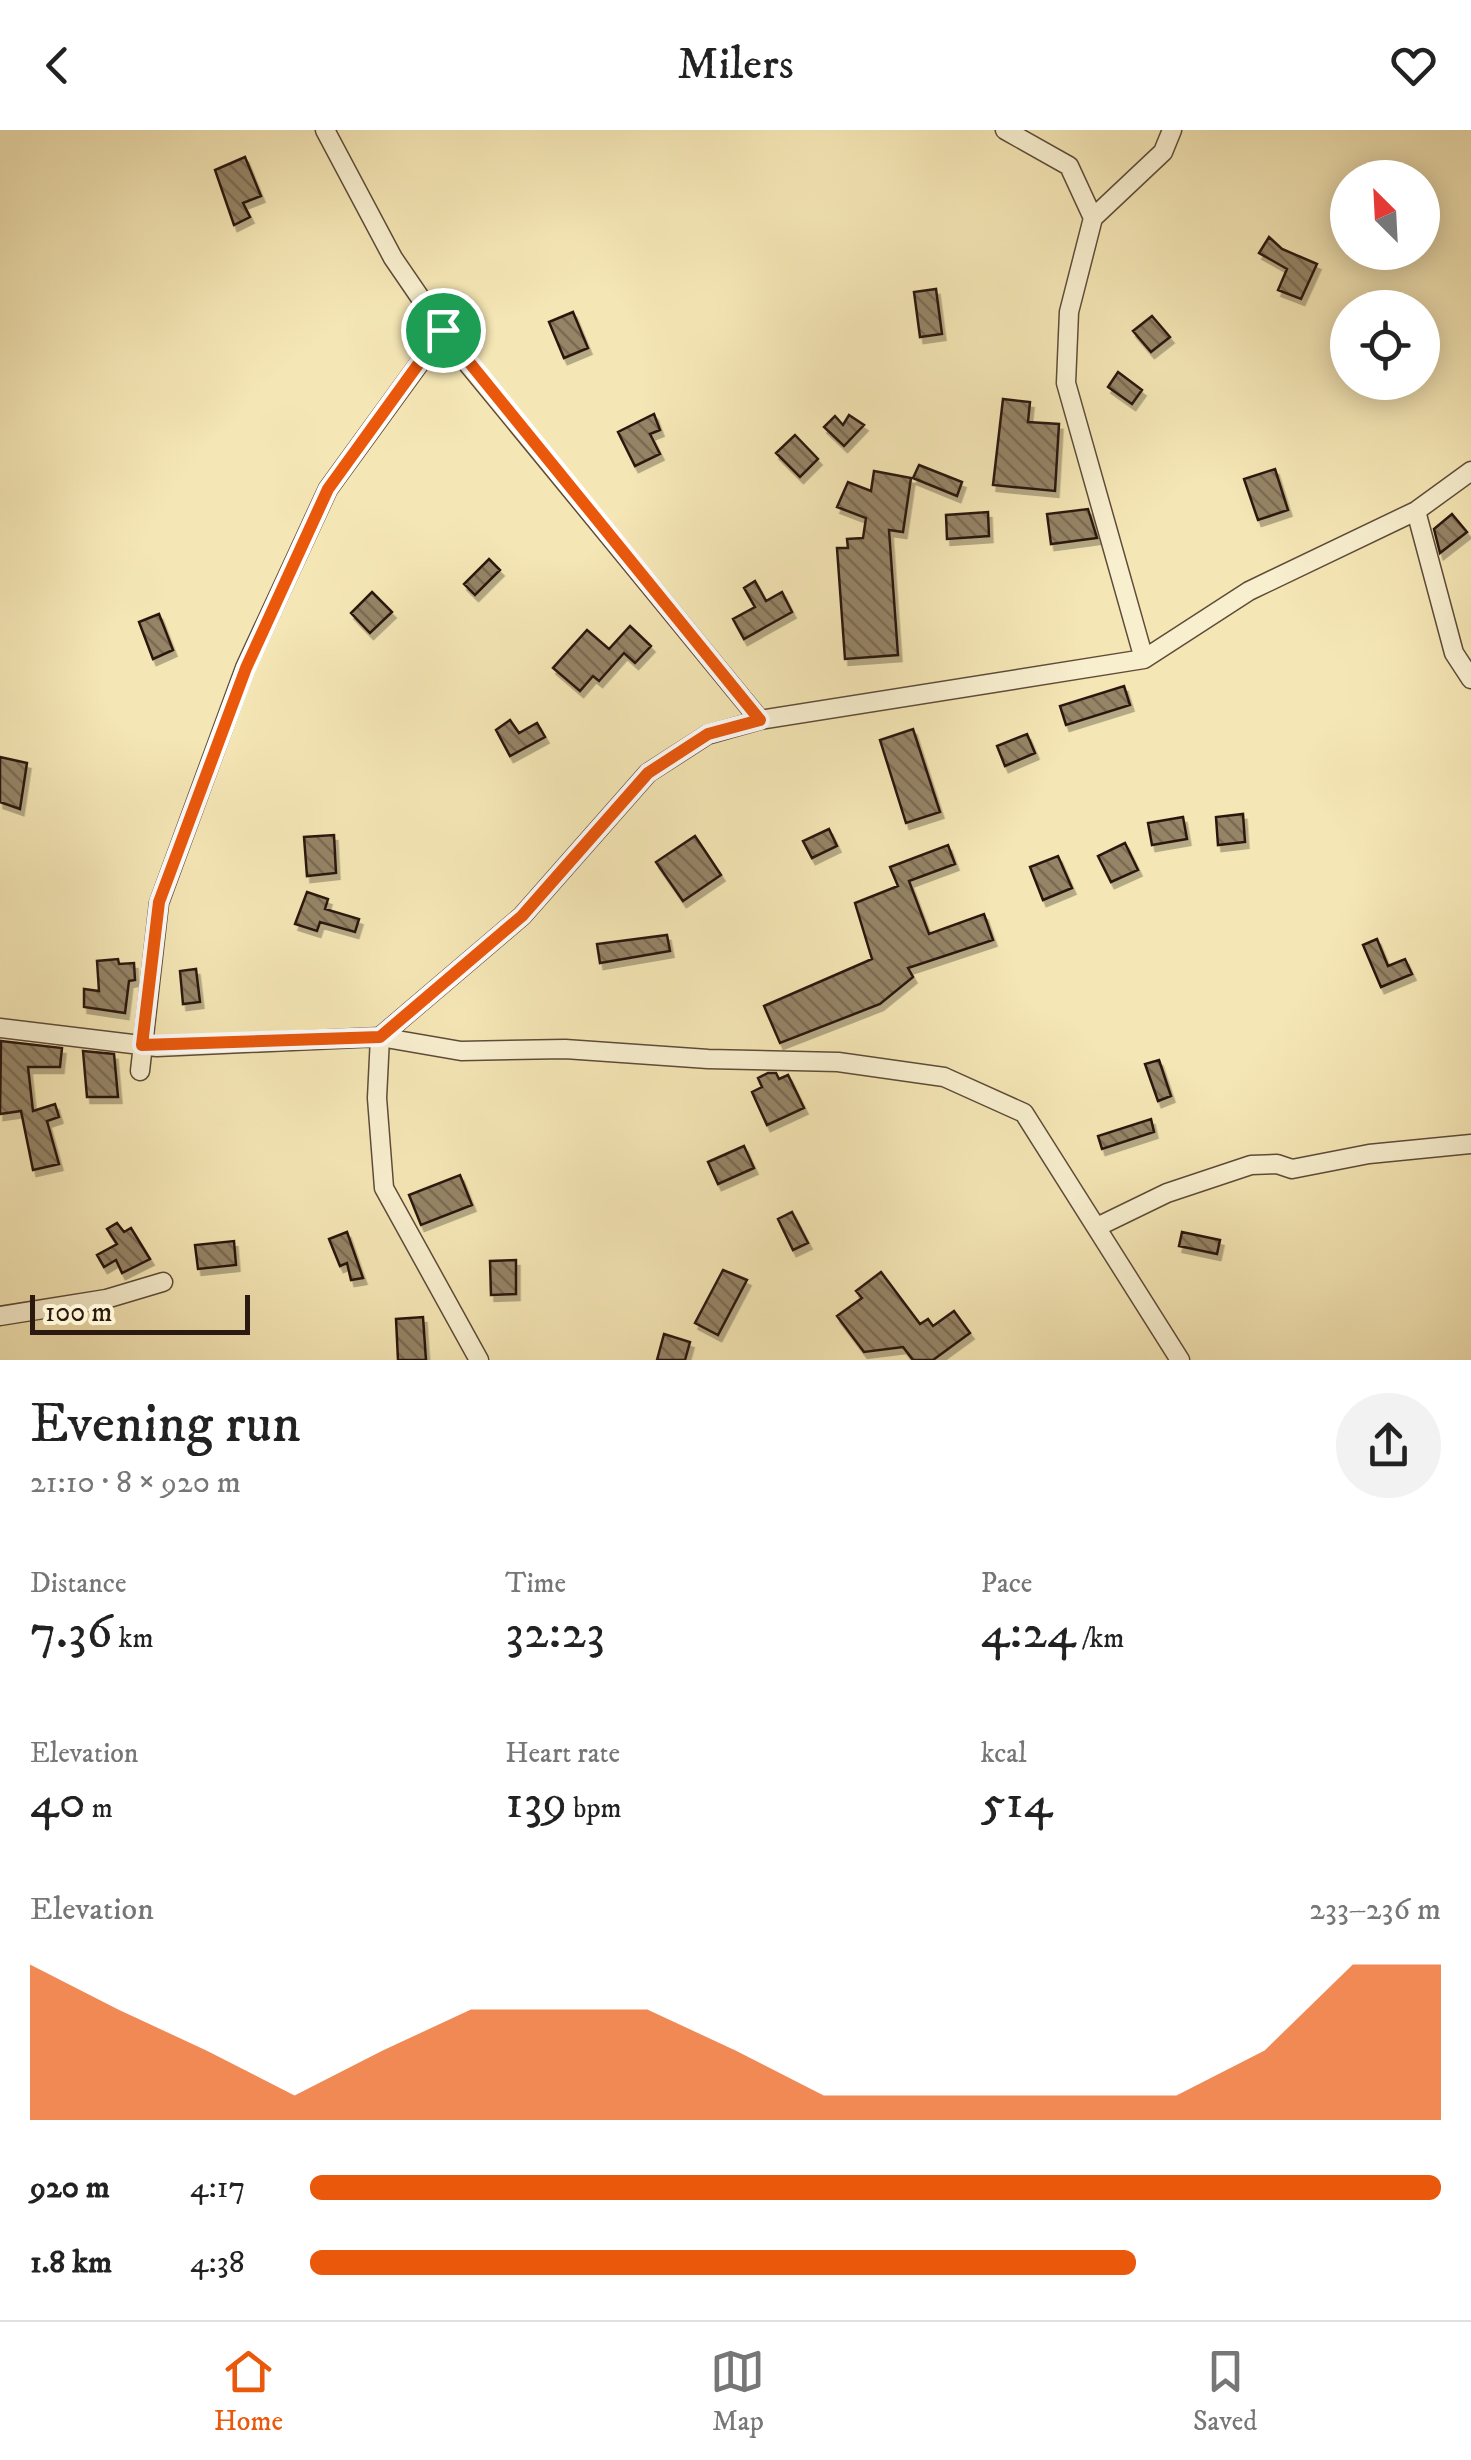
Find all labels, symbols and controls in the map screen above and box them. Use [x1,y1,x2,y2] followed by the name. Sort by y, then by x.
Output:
[677,37,794,93] text: Milers
[30,38,85,93] icon: back
[1386,38,1441,93] icon: heart
[1330,160,1440,270] north arrow
[1330,160,1440,400] map controls
[401,288,486,373] pin
[1330,290,1440,400] button: locate
[416,303,471,358] icon: arrive
[30,1290,250,1334] scale bar
[45,1295,112,1330] text: 100 m
[30,1391,301,1460] text: Evening run
[1336,1393,1441,1498] button: share
[30,1463,241,1503] text: 21:10 · 8 × 920 m
[30,1566,126,1601] text: Distance
[505,1566,566,1601] text: Time
[981,1566,1032,1601] text: Pace
[30,1601,113,1664] text: 7.36
[505,1601,605,1664] text: 32:23
[981,1601,1076,1664] text: 4:24
[113,1621,154,1656] text: km
[1076,1621,1124,1656] text: /km
[30,1736,138,1771] text: Elevation
[505,1736,620,1771] text: Heart rate
[981,1736,1027,1771] text: kcal
[30,1771,86,1834] text: 40
[505,1771,567,1834] text: 139
[981,1771,1053,1834] text: 514
[86,1791,113,1826] text: m
[567,1791,622,1826] text: bpm
[30,1890,154,1930] text: Elevation
[1309,1890,1441,1930] text: 233–236 m
[30,2168,110,2208] text: 920 m
[190,2168,245,2208] text: 4:17
[30,2243,112,2283] text: 1.8 km
[190,2243,245,2283] text: 4:38
[214,2344,283,2439] tab: Home
[710,2344,765,2439] tab: Map
[1193,2344,1257,2439] tab: Saved

